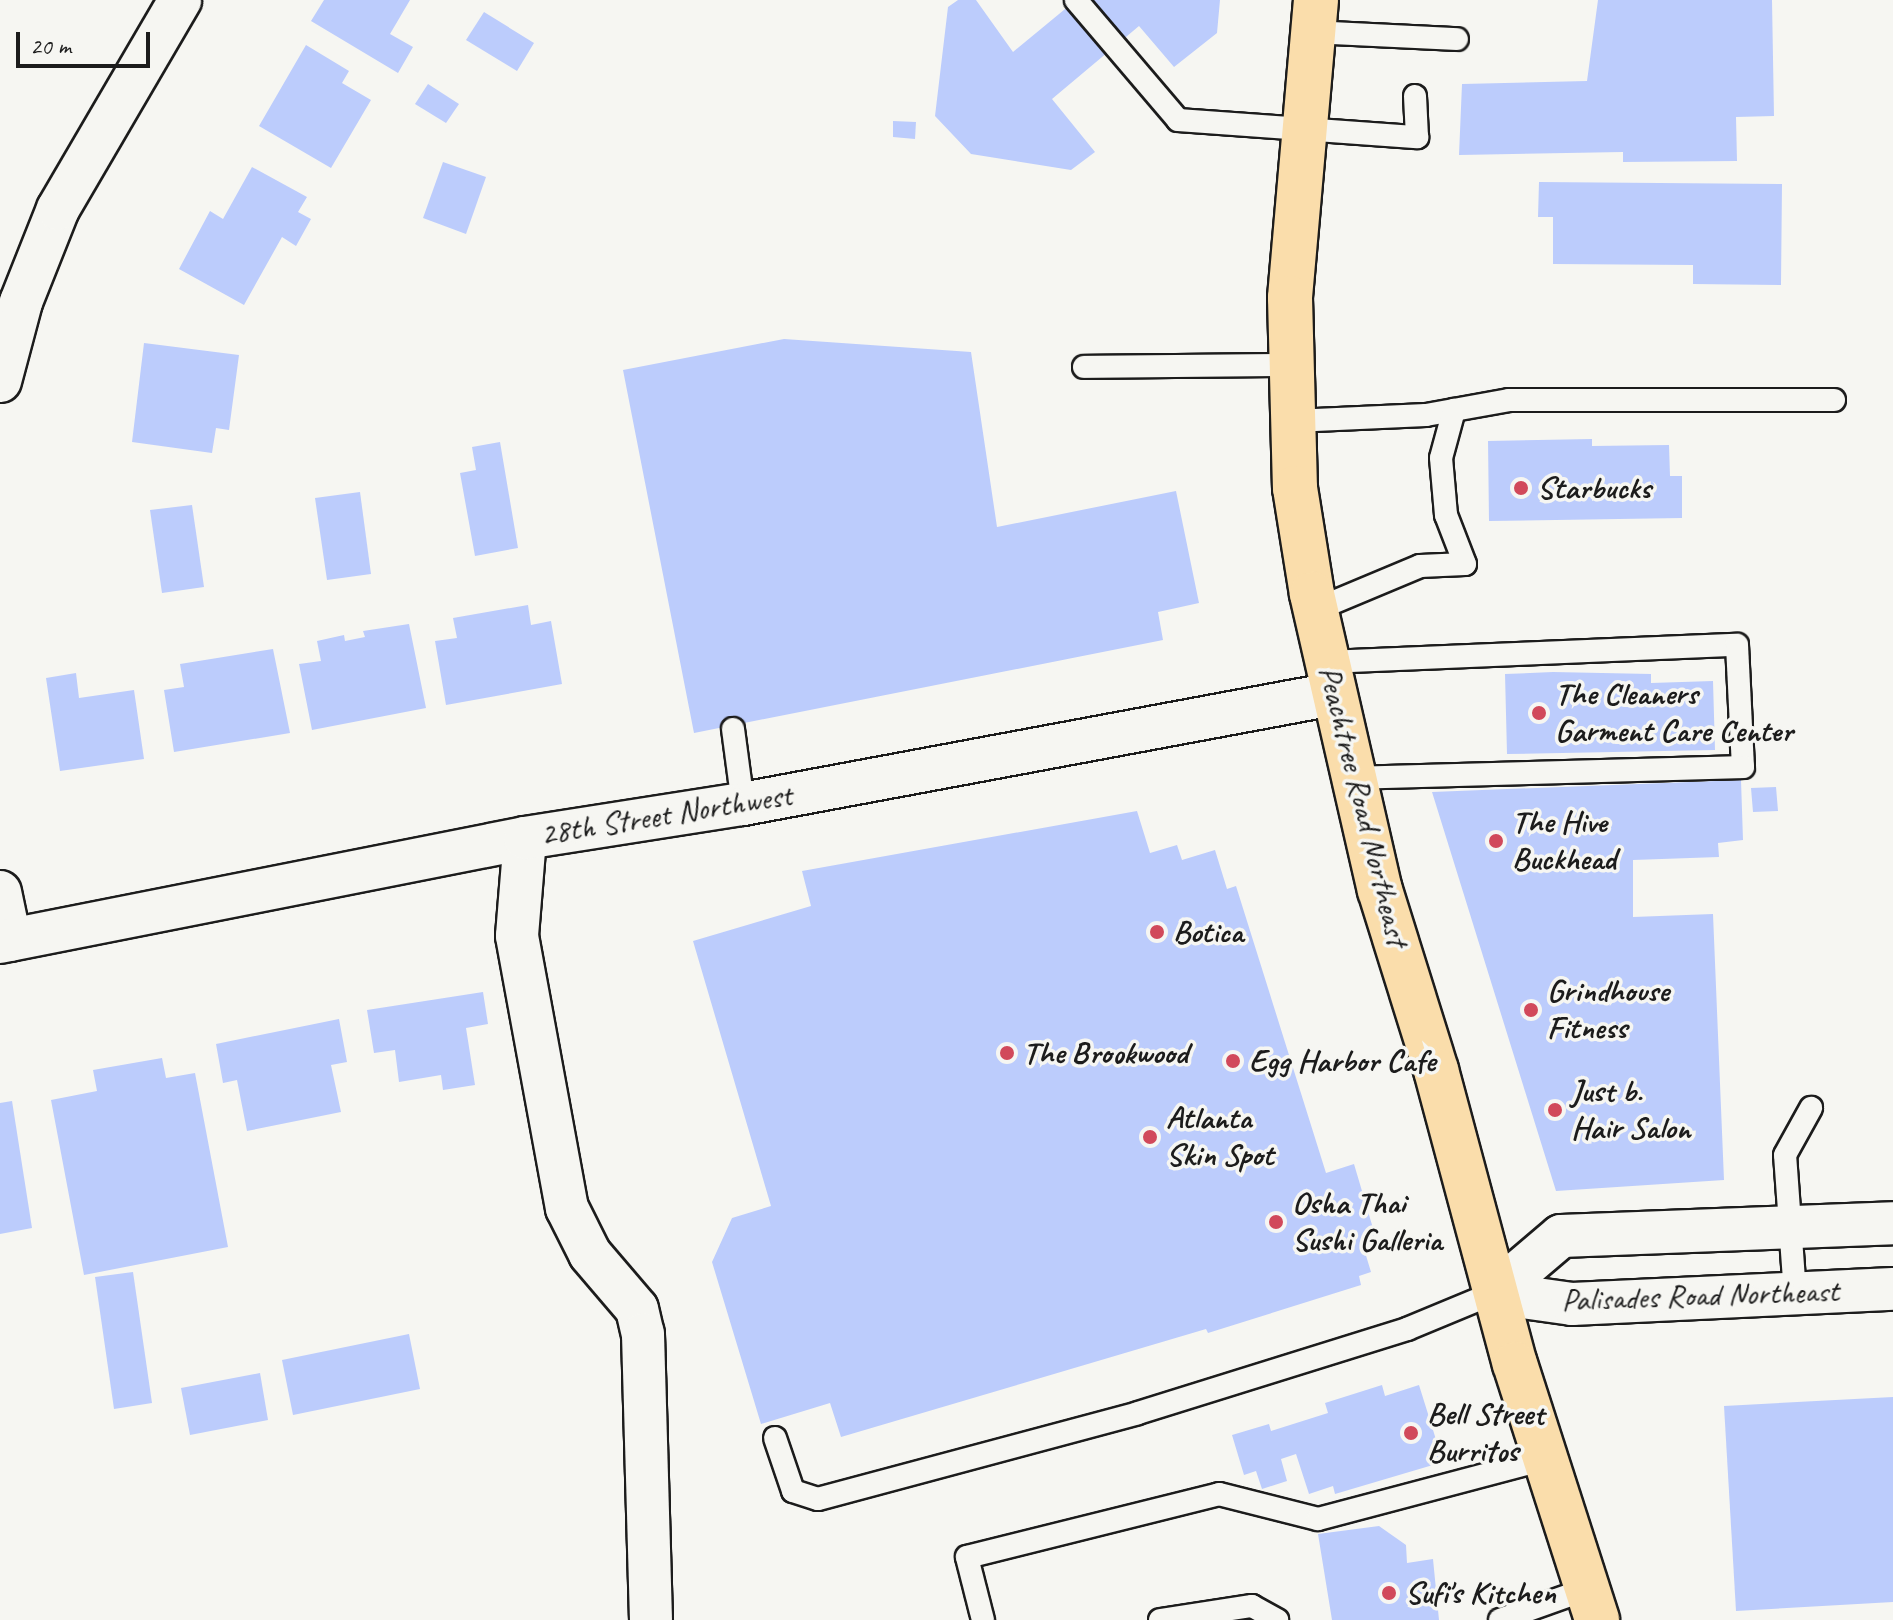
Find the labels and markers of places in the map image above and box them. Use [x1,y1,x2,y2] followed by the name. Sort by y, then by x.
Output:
[1537,469,1651,507] place label: Starbucks
[1512,479,1530,497] marker: Starbucks
[1555,676,1793,751] place label: The Cleaners Garment Care Center
[1530,704,1548,722] marker: The Cleaners Garment Care Center
[1512,804,1616,879] place label: The Hive Buckhead
[1487,832,1505,850] marker: The Hive Buckhead
[1173,913,1243,951] place label: Botica
[1148,923,1166,941] marker: Botica
[1547,973,1669,1048] place label: Grindhouse Fitness
[1522,1001,1540,1019] marker: Grindhouse Fitness
[1023,1034,1188,1072] place label: The Brookwood
[1249,1042,1436,1080] place label: Egg Harbor Cafe
[998,1044,1016,1062] marker: The Brookwood
[1224,1052,1242,1070] marker: Egg Harbor Cafe
[1571,1073,1691,1148] place label: Just b. Hair Salon
[1166,1100,1273,1175] place label: Atlanta Skin Spot
[1546,1101,1564,1119] marker: Just b. Hair Salon
[1141,1128,1159,1146] marker: Atlanta Skin Spot
[1292,1185,1443,1260] place label: Osha Thai Sushi Galleria
[1267,1213,1285,1231] marker: Osha Thai Sushi Galleria
[1427,1396,1544,1471] place label: Bell Street Burritos
[1402,1424,1420,1442] marker: Bell Street Burritos
[1405,1574,1555,1612] place label: Sufi's Kitchen
[1380,1584,1398,1602] marker: Sufi's Kitchen

